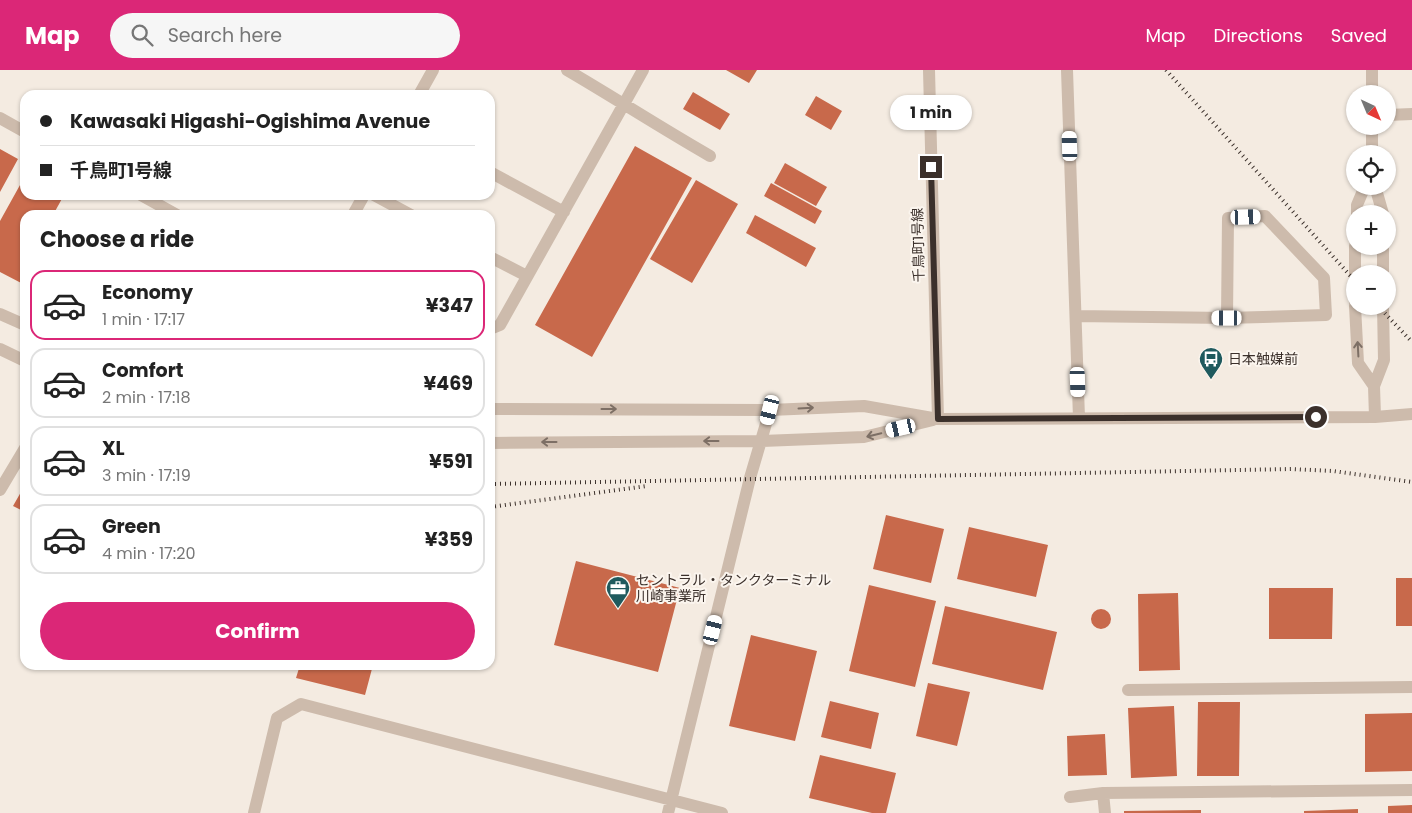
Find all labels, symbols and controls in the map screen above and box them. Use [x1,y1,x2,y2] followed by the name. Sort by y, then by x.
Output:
[110,13,460,58] search box
[25,19,80,52] text: Map
[128,21,156,49] icon: search
[168,22,282,49] text: Search here
[1146,23,1185,48] text: Map
[1213,23,1303,48] text: Directions
[1331,23,1387,48] text: Saved
[1346,85,1396,135] north arrow
[1346,85,1396,315] map controls
[890,94,972,129] callout: 1 min
[910,101,952,124] text: 1 min
[70,108,430,135] text: Kawasaki Higashi-Ogishima Avenue
[1061,131,1078,161] car
[1346,145,1396,195] button: locate
[920,156,942,178] route end
[70,157,172,184] text: 千鳥町1号線
[1346,205,1396,255] button: +
[907,208,929,282] street label: 千鳥町1号線
[1230,209,1261,225] car
[40,224,194,255] text: Choose a ride
[1346,265,1396,315] button: −
[102,279,193,306] text: Economy
[42,283,87,328] icon: car
[426,292,473,319] text: ¥347
[102,308,185,331] text: 1 min · 17:17
[1212,311,1242,326] car
[1353,341,1362,357] one-way arrow
[1198,346,1224,380] bus stop icon: 日本触媒前
[1228,349,1298,369] place label: 日本触媒前
[102,357,184,384] text: Comfort
[42,361,87,406] icon: car
[1069,367,1086,397] car
[424,370,473,397] text: ¥469
[102,386,191,409] text: 2 min · 17:18
[759,394,780,426] car
[600,404,616,414] one-way arrow
[798,404,814,413] one-way arrow
[1305,406,1327,428] route start
[884,417,917,439] car
[866,431,882,440] one-way arrow
[102,435,125,462] text: XL
[704,436,720,446] one-way arrow
[541,437,558,447] one-way arrow
[42,439,87,484] icon: car
[429,448,473,475] text: ¥591
[102,464,191,487] text: 3 min · 17:19
[102,513,161,540] text: Green
[42,517,87,562] icon: car
[425,526,473,553] text: ¥359
[102,542,195,565] text: 4 min · 17:20
[636,570,831,606] place label: セントラル・タンクターミナル 川崎事業所
[605,575,631,609] office icon: セントラル・タンクターミナル 川崎事業所
[40,602,475,660] button: Confirm
[702,614,723,646] car

